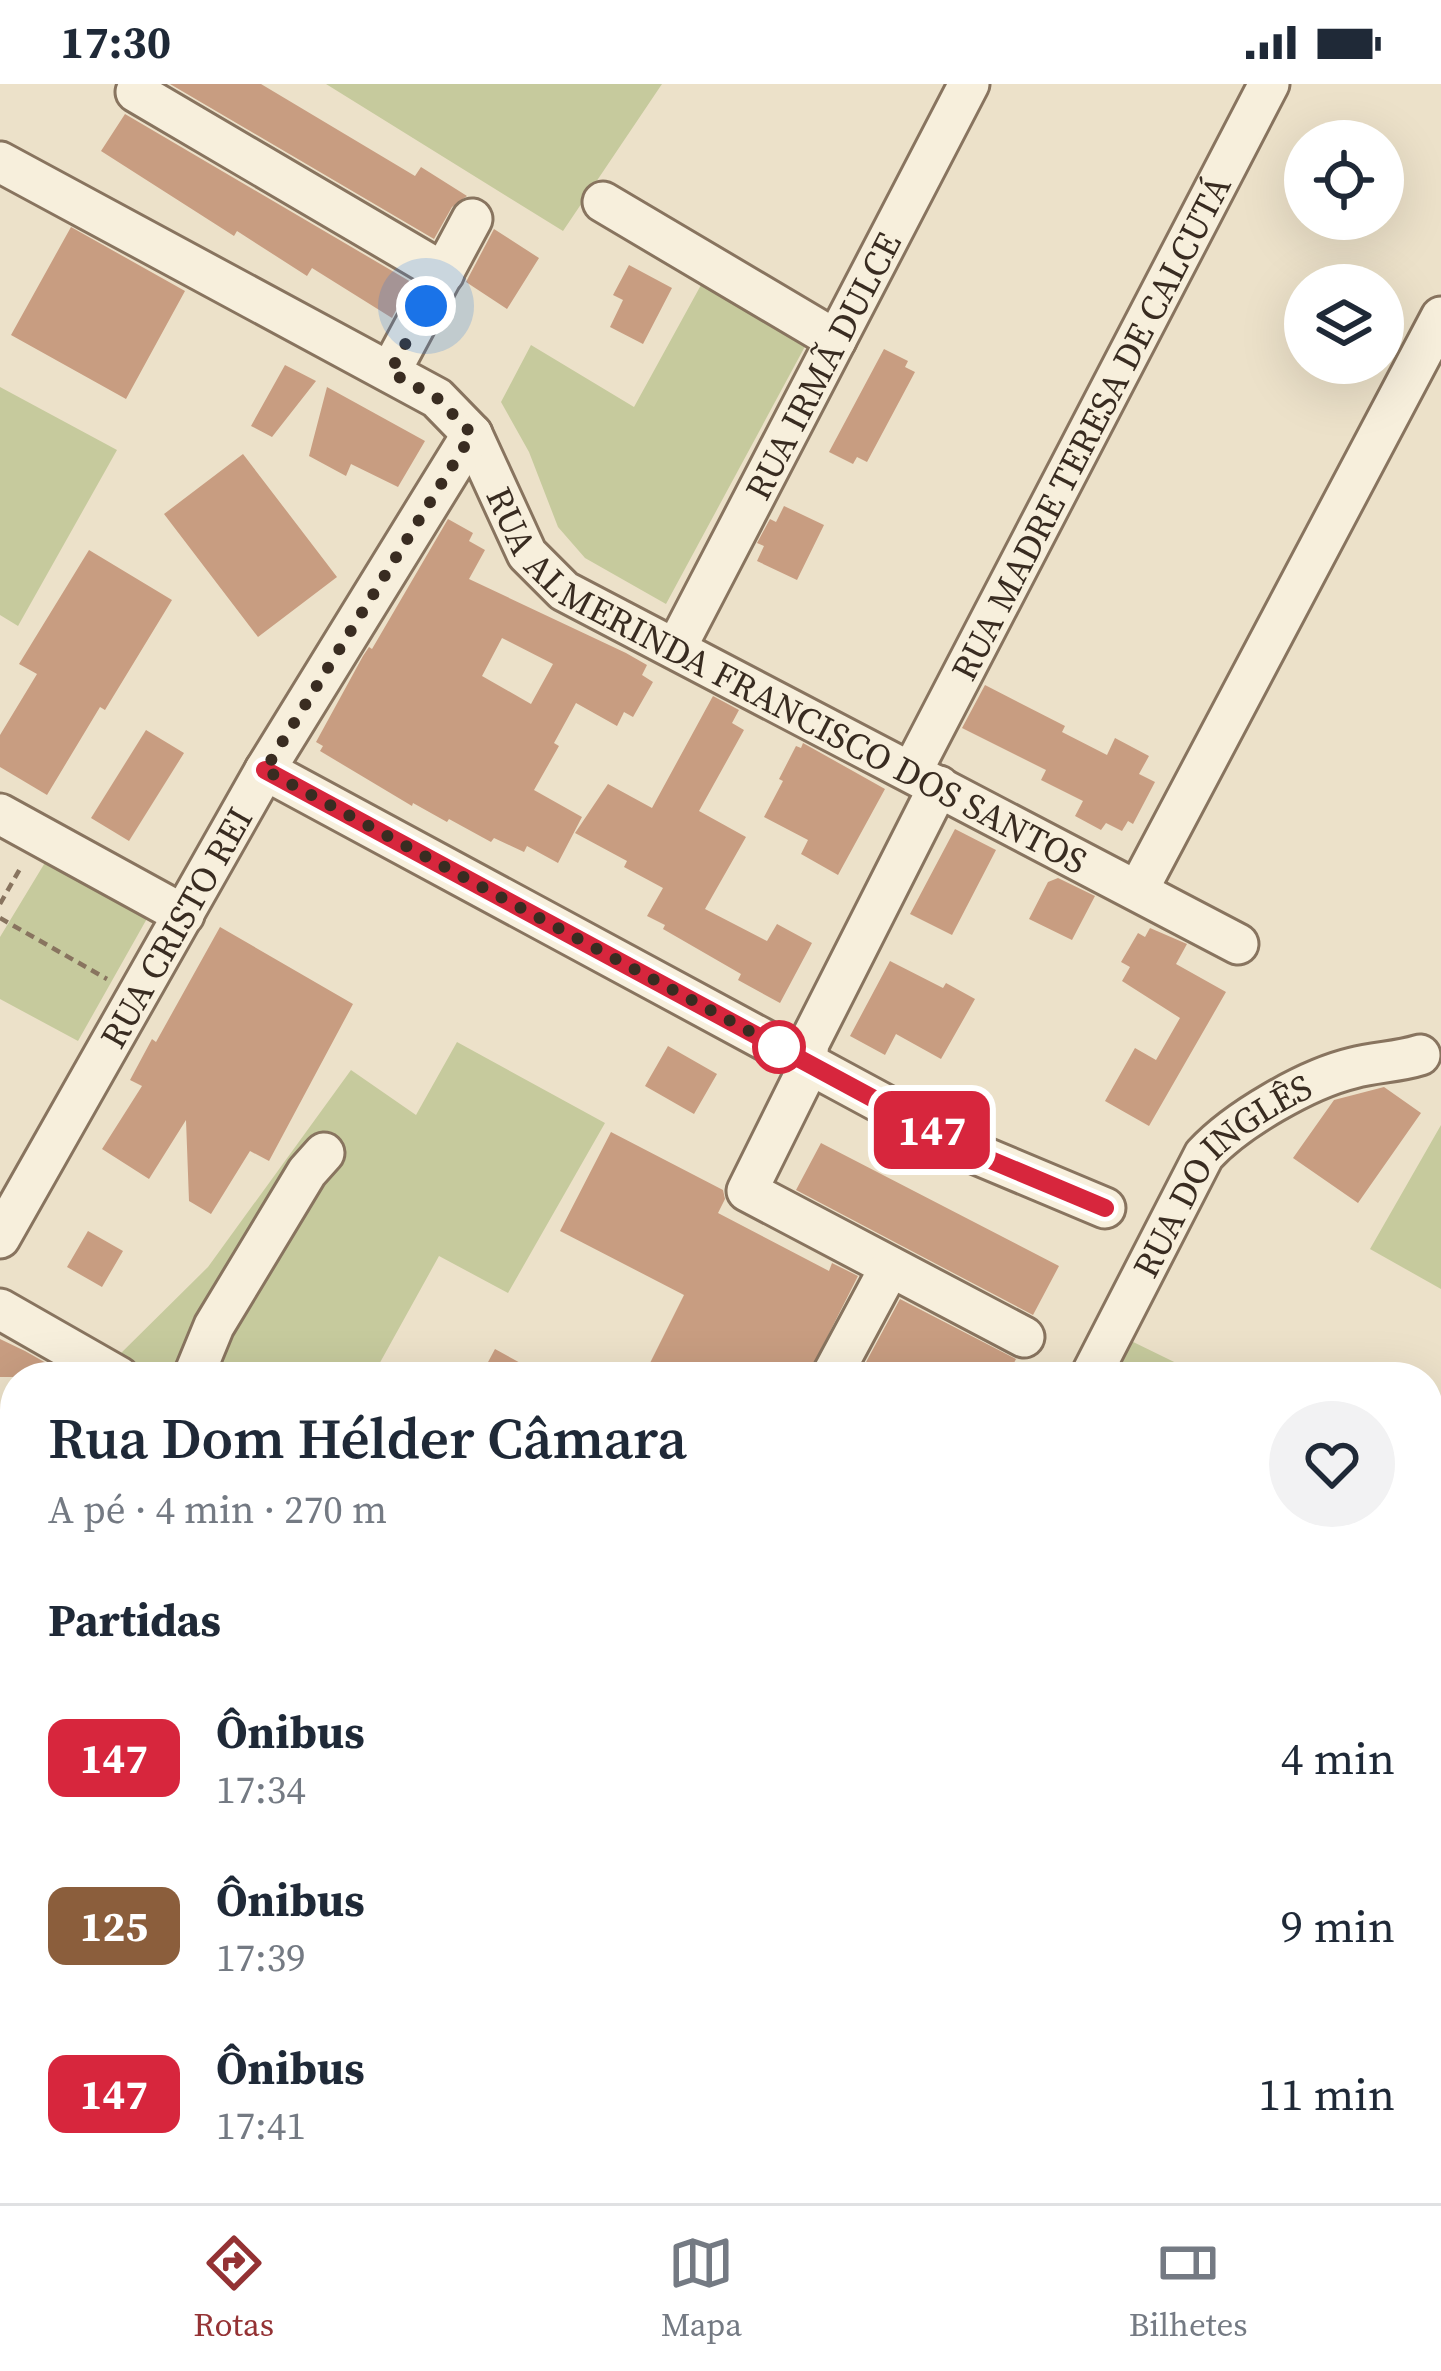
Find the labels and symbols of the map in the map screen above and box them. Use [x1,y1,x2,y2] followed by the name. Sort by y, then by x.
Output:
[939,167,1242,689] street label: RUA MADRE TERESA DE CALCUTÁ
[733,224,912,508] street label: RUA IRMÃ DULCE
[396,276,456,336] your location
[475,479,1096,885] street label: RUA ALMERINDA FRANCISCO DOS SANTOS
[88,798,264,1057] street label: RUA CRISTO REI
[754,1022,804,1072] unlabelled marker
[1121,1062,1320,1286] street label: RUA DO INGLÊS
[863,1091,1001,1169] line badge: 147

